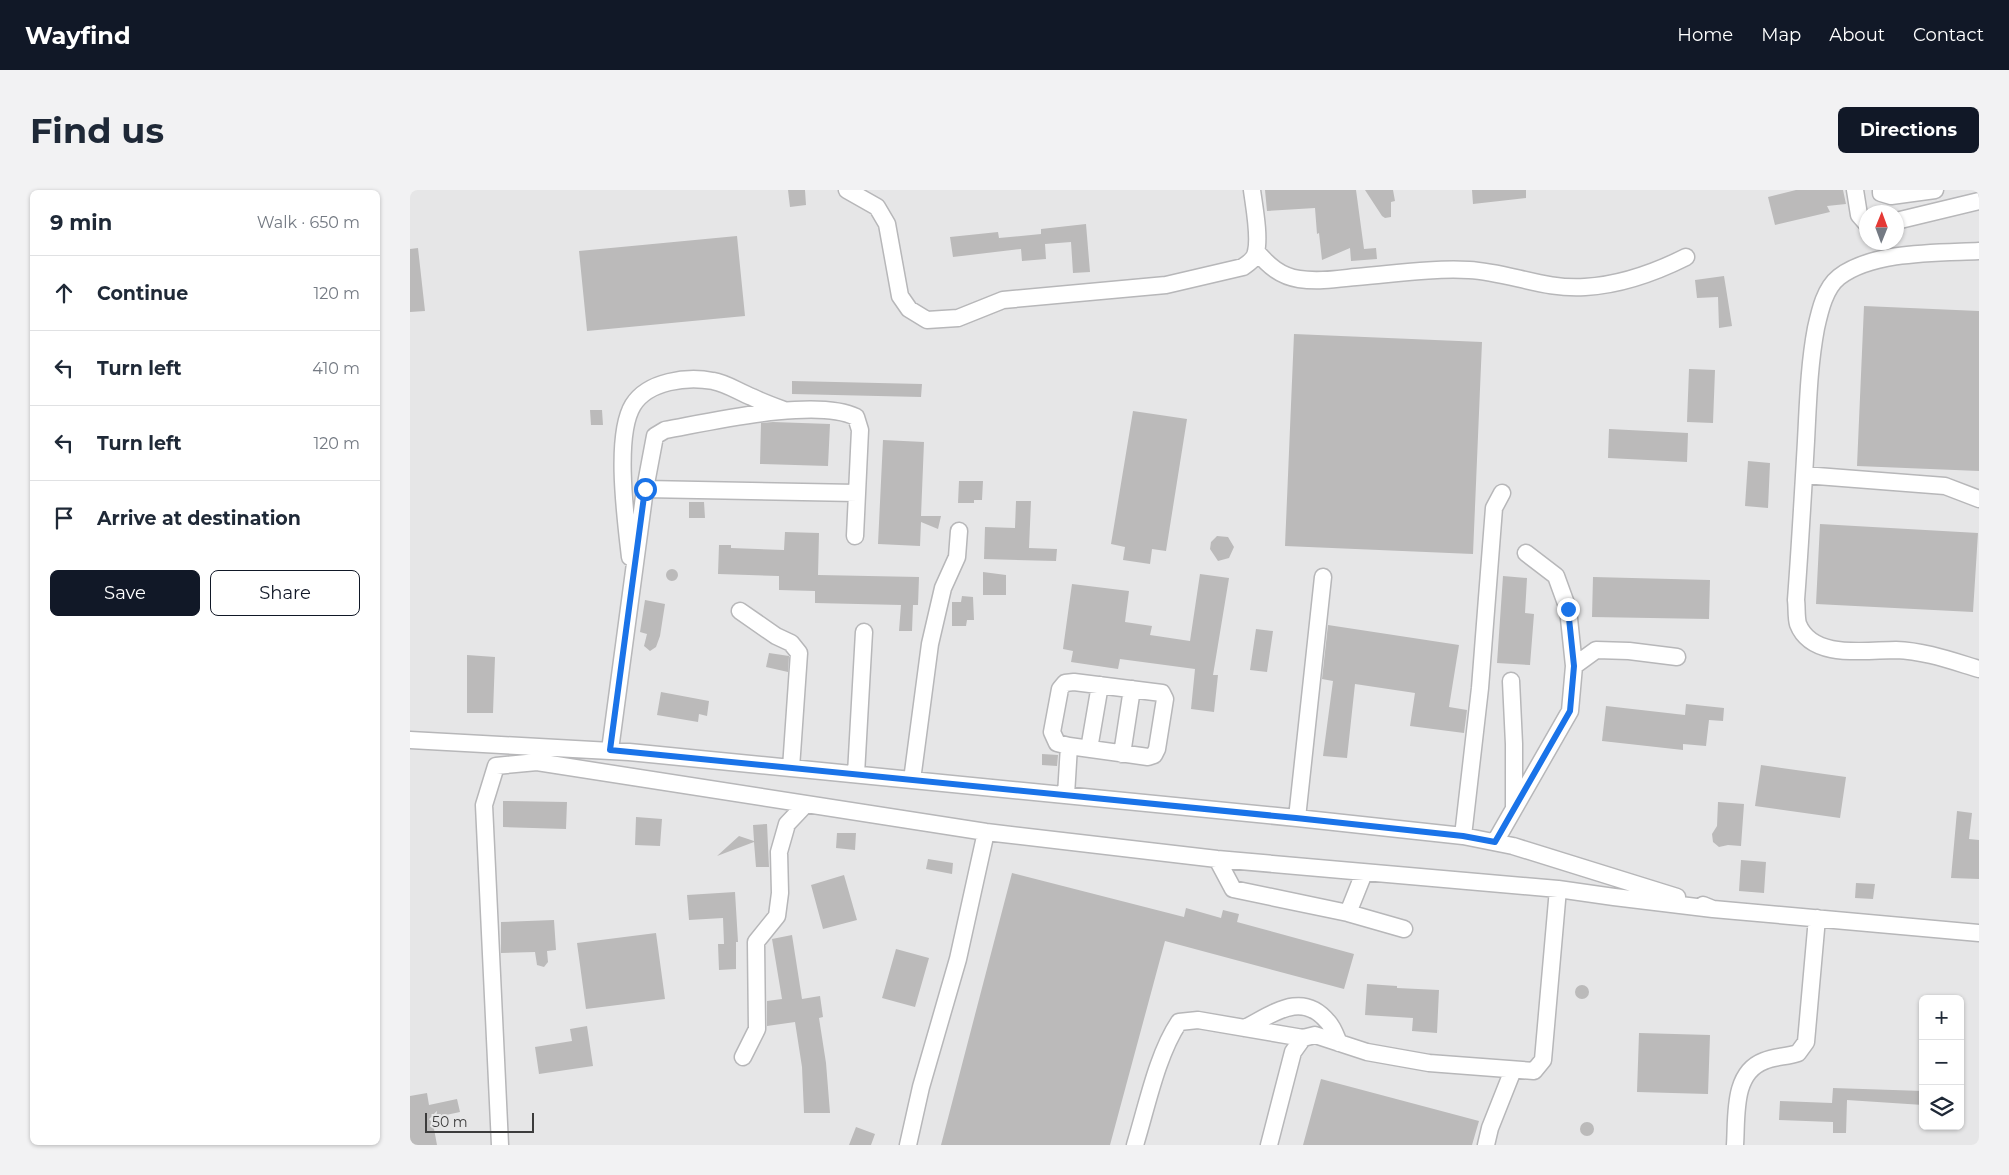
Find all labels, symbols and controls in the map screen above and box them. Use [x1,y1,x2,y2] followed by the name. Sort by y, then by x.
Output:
[25,21,131,50] text: Wayfind
[1677,24,1733,46] text: Home
[1761,24,1801,46] text: Map
[1829,24,1885,46] text: About
[1913,24,1984,46] text: Contact
[1838,107,1979,153] button: Directions
[30,109,164,152] text: Find us
[1859,205,1904,250] north arrow
[50,210,112,235] text: 9 min
[257,213,360,232] text: Walk · 650 m
[50,279,78,307] icon: ahead
[97,282,188,305] text: Continue
[313,284,360,303] text: 120 m
[50,354,78,382] icon: left
[97,357,182,380] text: Turn left
[312,359,360,378] text: 410 m
[50,429,78,457] icon: left
[97,432,182,455] text: Turn left
[313,434,360,453] text: 120 m
[634,478,657,501] route start
[50,504,78,532] icon: arrive
[97,507,301,530] text: Arrive at destination
[50,570,200,616] button: Save
[210,570,360,616] button: Share
[1557,598,1580,621] route end
[1919,995,1964,1130] map controls
[1919,995,1964,1040] button: +
[1919,1040,1964,1085] button: −
[1919,1085,1964,1130] button: layers
[425,1110,534,1133] scale bar
[432,1113,468,1131] text: 50 m

